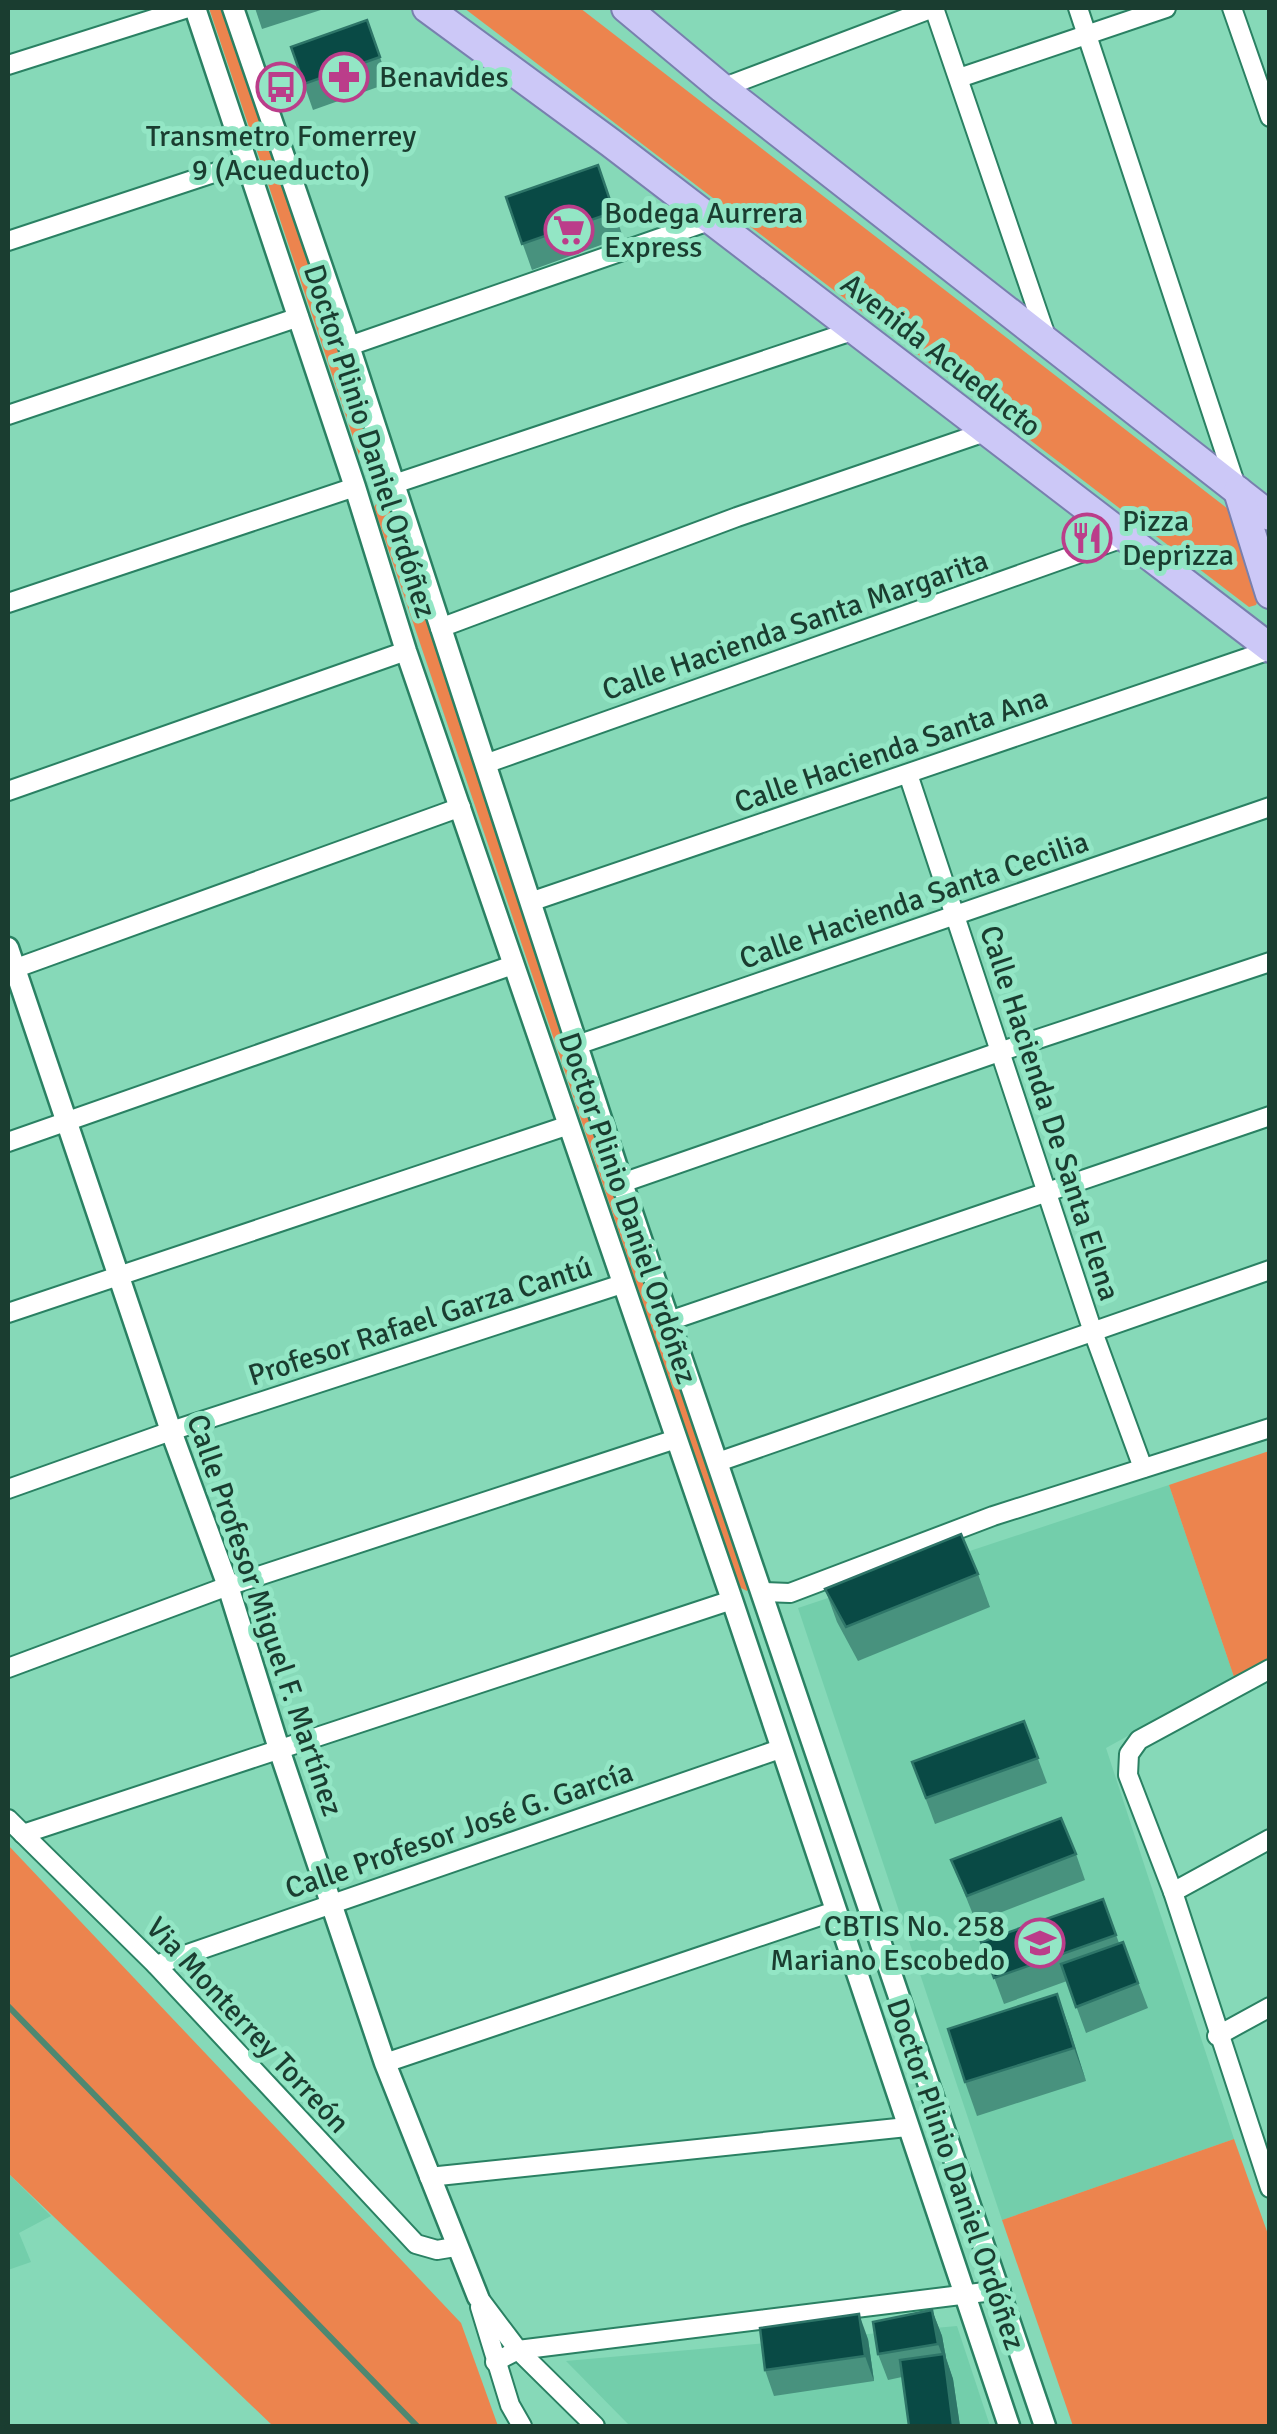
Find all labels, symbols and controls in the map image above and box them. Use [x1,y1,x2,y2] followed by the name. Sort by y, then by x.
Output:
[318,51,370,103] pharmacy icon: Benavides
[379,59,509,96] place label: Benavides
[255,61,307,113] bus stop icon: Transmetro Fomerrey 9 (Acueducto)
[146,118,416,189] place label: Transmetro Fomerrey 9 (Acueducto)
[604,195,803,266] place label: Bodega Aurrera Express
[543,204,595,256] supermarket icon: Bodega Aurrera Express
[295,260,444,622] street label: Doctor Plinio Daniel Ordóñez
[833,266,1048,445] street label: Avenida Acueducto
[1122,503,1234,574] place label: Pizza Deprizza
[1061,512,1113,564] restaurant icon: Pizza Deprizza
[597,542,993,709] street label: Calle Hacienda Santa Margarita
[730,679,1053,822] street label: Calle Hacienda Santa Ana
[735,823,1094,978] street label: Calle Hacienda Santa Cecilia
[971,921,1128,1305] street label: Calle Hacienda De Santa Elena
[550,1028,705,1389] street label: Doctor Plinio Daniel Ordóñez
[243,1248,597,1395] street label: Profesor Rafael Garza Cantú
[178,1410,351,1821] street label: Calle Profesor Miguel F. Martínez
[280,1753,638,1907] street label: Calle Profesor José G. García
[770,1908,1005,1979] place label: CBTIS No. 258 Mariano Escobedo
[138,1910,357,2141] street label: Via Monterrey Torreón
[1014,1917,1066,1969] school or university icon: CBTIS No. 258 Mariano Escobedo
[878,1994,1033,2355] street label: Doctor Plinio Daniel Ordóñez

